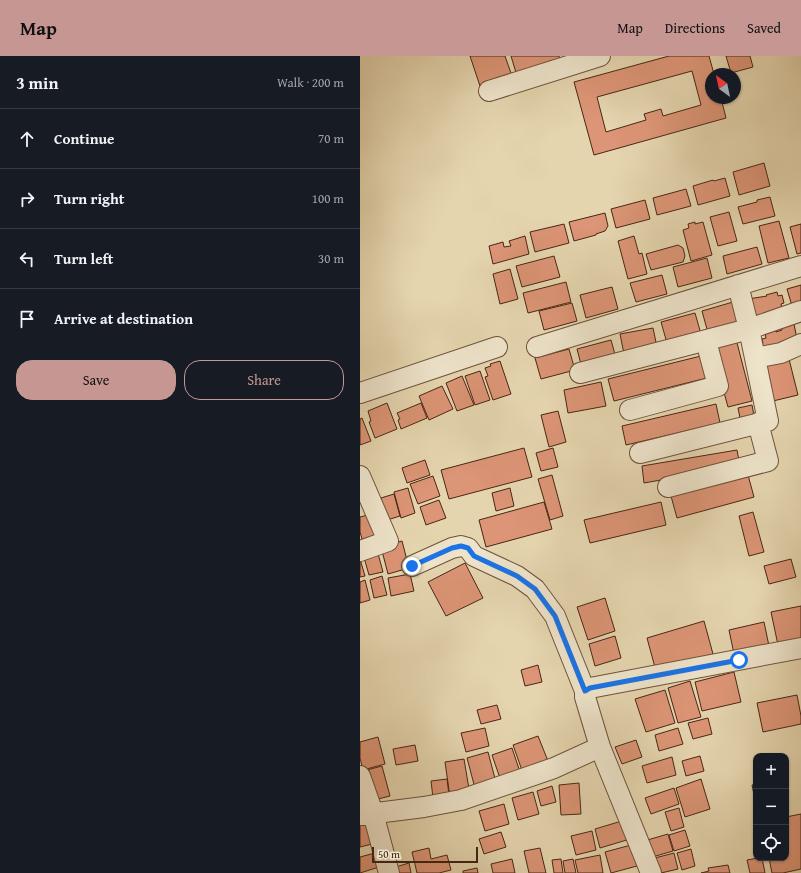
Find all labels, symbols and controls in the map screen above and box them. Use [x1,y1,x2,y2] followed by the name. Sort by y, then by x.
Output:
[20,14,57,42] text: Map
[617,18,643,38] text: Map
[665,18,725,38] text: Directions
[747,18,781,38] text: Saved
[705,68,741,104] north arrow
[16,70,58,95] text: 3 min
[277,73,344,92] text: Walk · 200 m
[16,128,38,150] icon: ahead
[54,128,115,149] text: Continue
[318,129,344,148] text: 70 m
[16,188,38,210] icon: right
[54,188,125,209] text: Turn right
[312,189,344,208] text: 100 m
[16,248,38,270] icon: left
[54,248,113,269] text: Turn left
[318,249,344,268] text: 30 m
[16,308,38,330] icon: arrive
[54,308,193,329] text: Arrive at destination
[16,360,176,400] button: Save
[184,360,344,400] button: Share
[403,557,421,575] route end
[730,651,748,669] route start
[753,753,789,861] map controls
[753,753,789,789] button: +
[753,789,789,825] button: −
[753,825,789,861] button: locate
[372,845,478,864] scale bar
[378,846,400,862] text: 50 m

